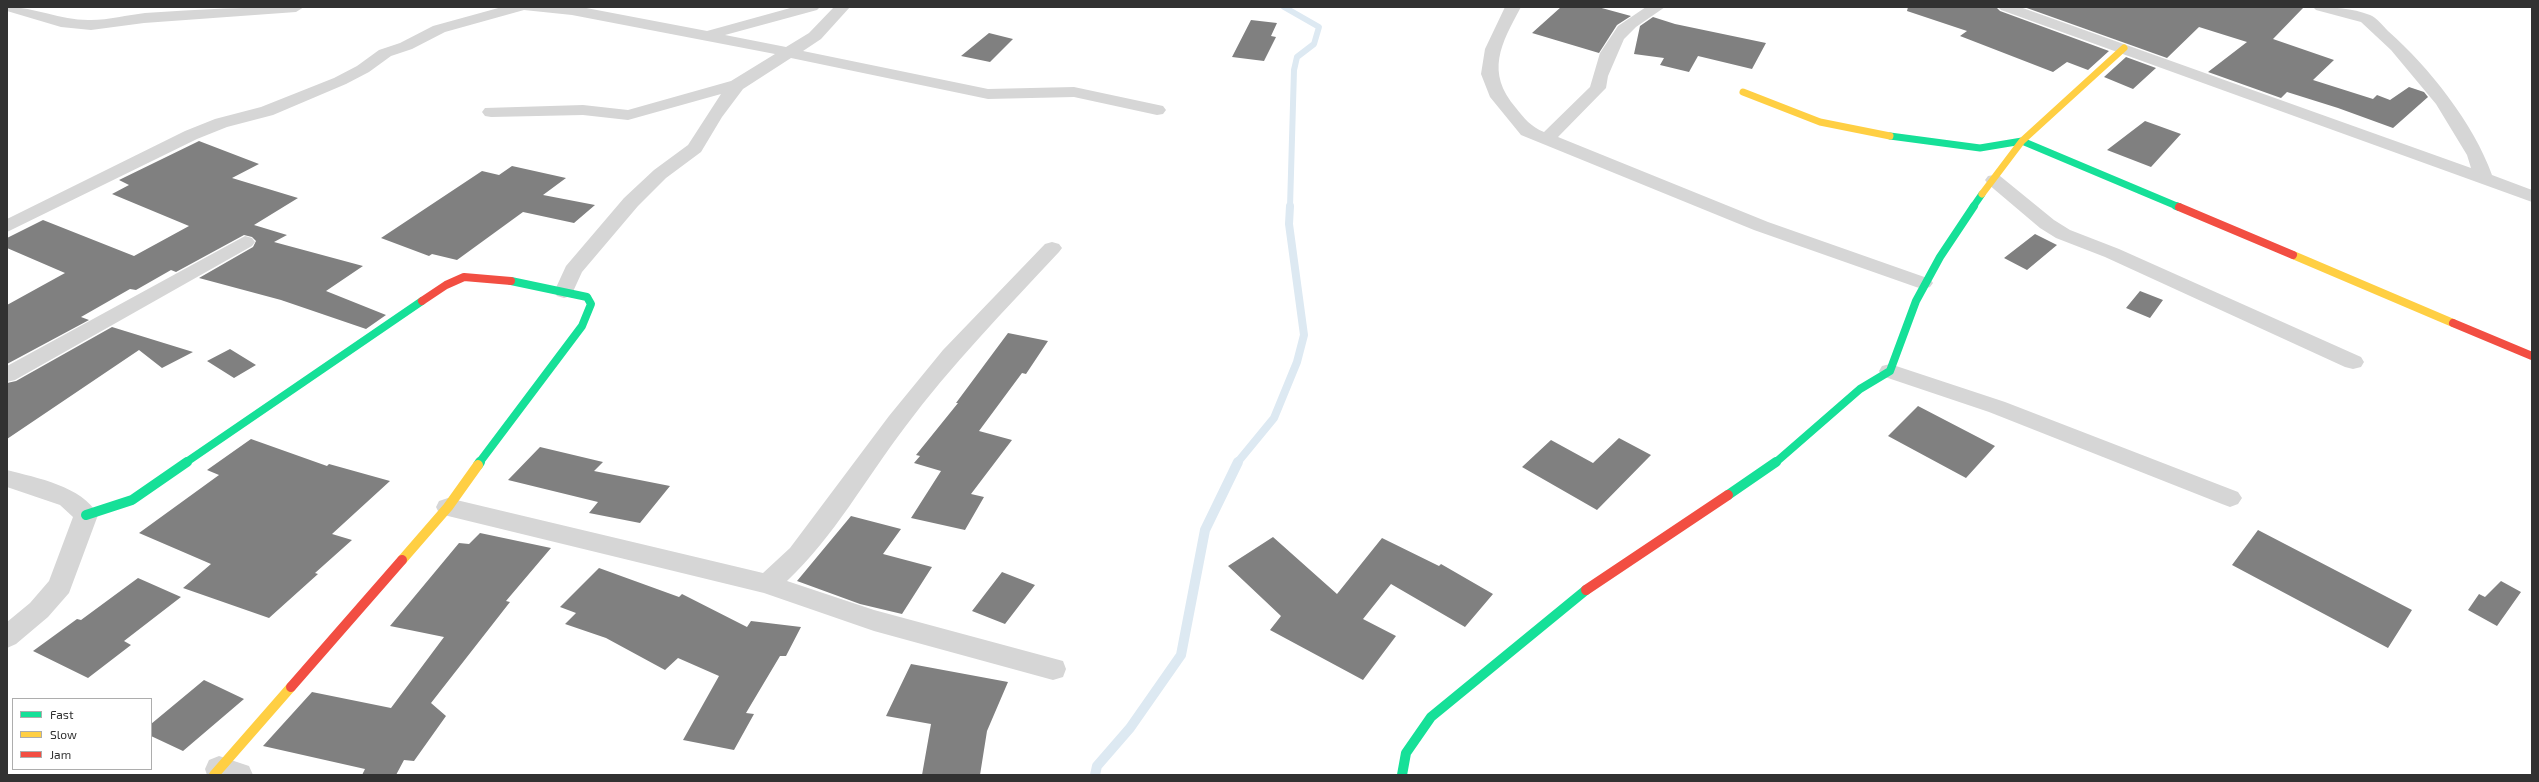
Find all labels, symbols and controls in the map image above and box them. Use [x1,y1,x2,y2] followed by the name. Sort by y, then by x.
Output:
[12,698,152,770] legend
[50,707,73,721] text: Fast
[50,727,77,741] text: Slow
[50,747,71,761] text: Jam

